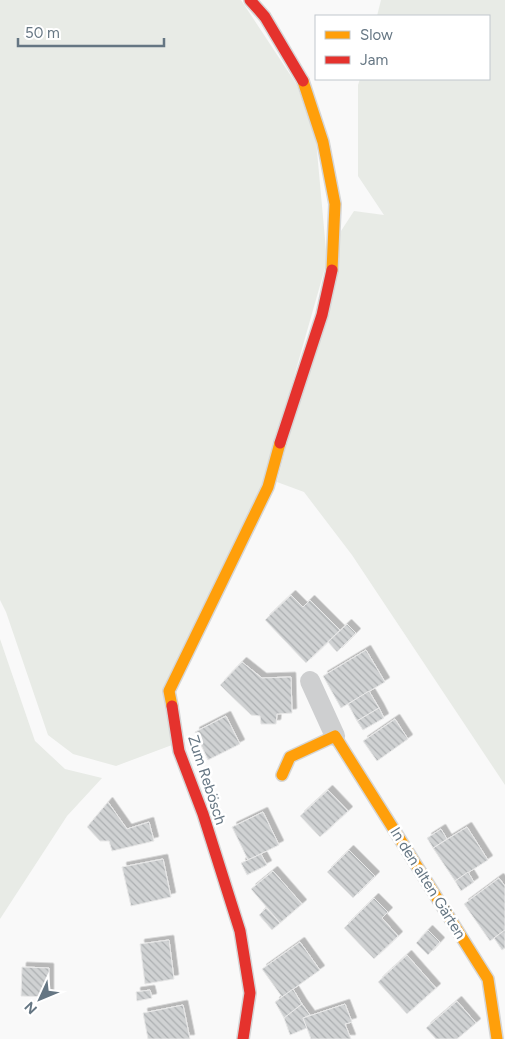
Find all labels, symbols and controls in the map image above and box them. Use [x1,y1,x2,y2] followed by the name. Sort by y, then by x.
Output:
[18,15,164,47] scale bar
[315,15,490,80] legend
[25,24,60,42] text: 50 m
[360,26,393,44] text: Slow
[360,51,388,69] text: Jam
[184,733,230,827] street label: Zum Rebösch
[386,824,470,942] street label: In den alten Gärten
[15,974,65,1024] north arrow
[21,998,41,1017] text: N

